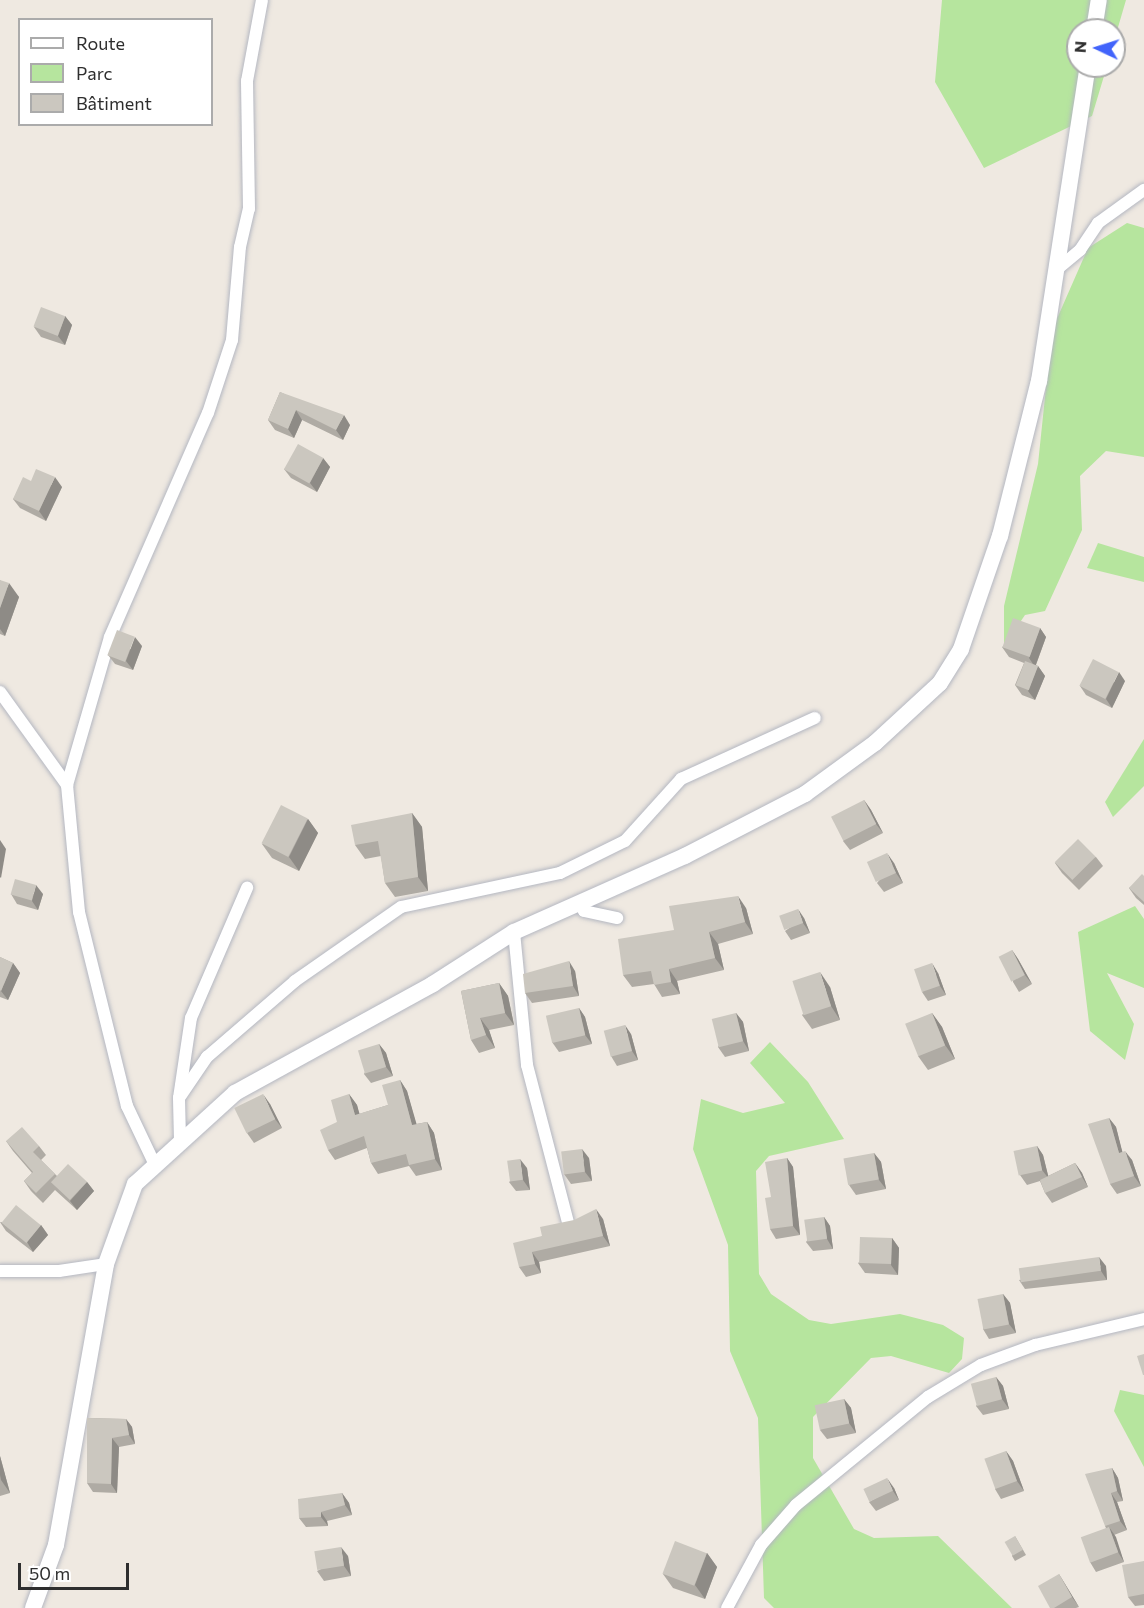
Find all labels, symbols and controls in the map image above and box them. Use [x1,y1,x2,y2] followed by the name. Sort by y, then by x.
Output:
[18,18,213,126] legend
[1066,18,1126,78] north arrow
[76,32,125,54] text: Route
[1070,40,1089,53] text: N
[76,62,113,84] text: Parc
[76,92,152,114] text: Bâtiment
[21,1551,132,1589] scale bar
[29,1562,70,1584] text: 50 m

